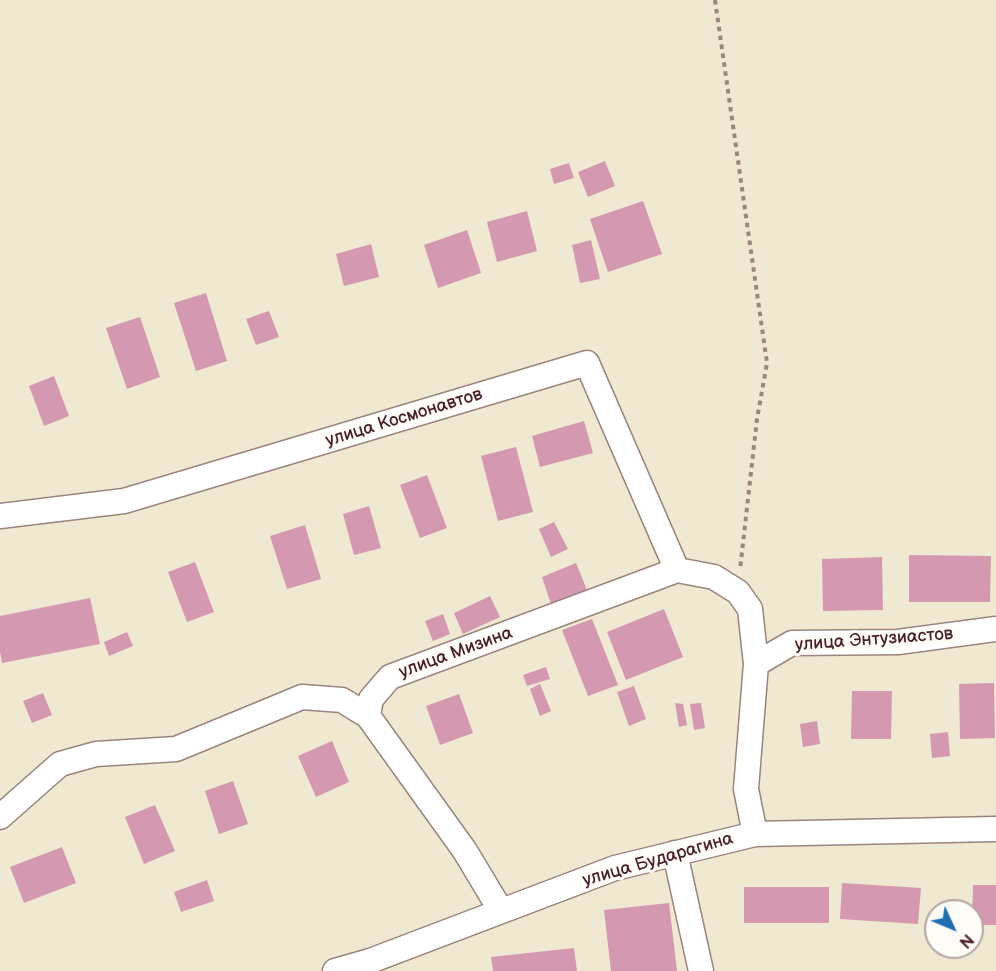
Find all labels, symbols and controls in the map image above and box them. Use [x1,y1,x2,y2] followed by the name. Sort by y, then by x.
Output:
[323,384,485,452] street label: улица Космонавтов
[396,622,516,684] street label: улица Мизина
[794,624,954,656] street label: улица Энтузиастов
[580,828,736,892] street label: улица Бударагина
[924,899,984,959] north arrow
[955,930,977,951] text: N

